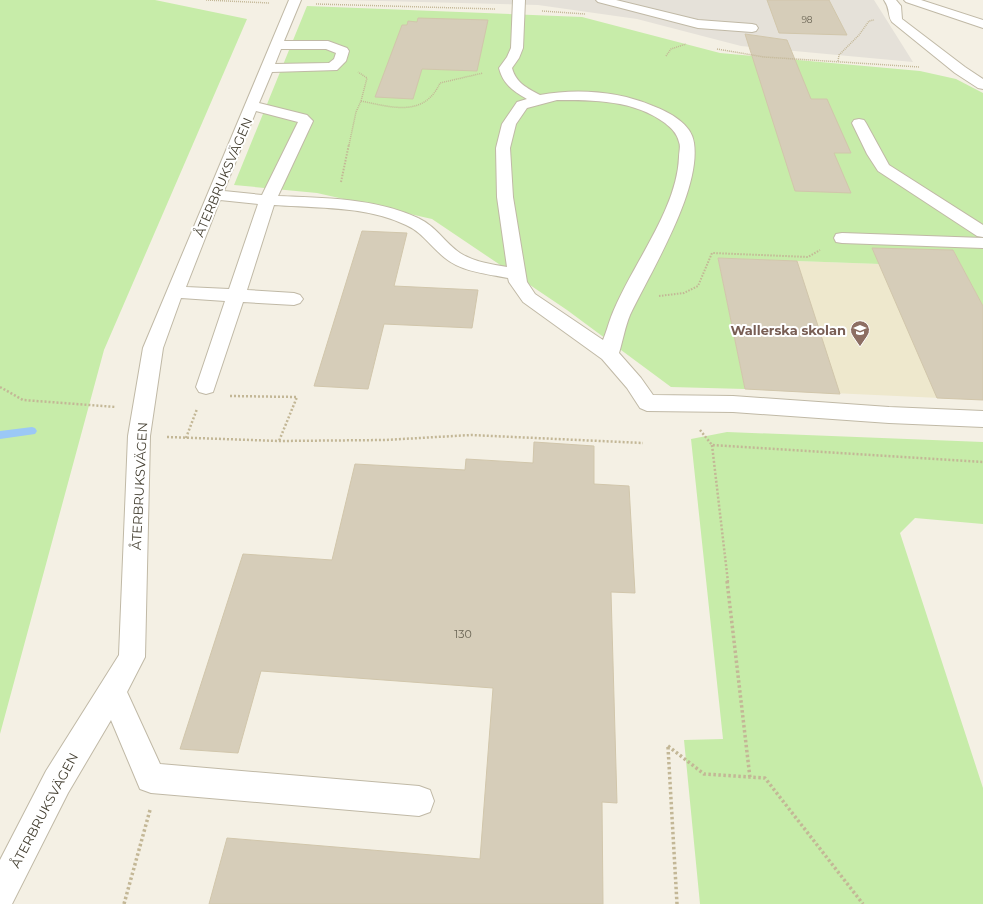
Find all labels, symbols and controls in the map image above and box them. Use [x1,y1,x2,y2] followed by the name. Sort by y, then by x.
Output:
[801,14,813,25] house number: 98
[191,115,255,239] street label: ÅTERBRUKSVÄGEN
[849,319,871,347] school or university icon: Wallerska skolan
[730,322,846,338] place label: Wallerska skolan
[128,422,150,550] street label: ÅTERBRUKSVÄGEN
[454,627,472,641] house number: 130
[7,750,81,870] street label: ÅTERBRUKSVÄGEN

